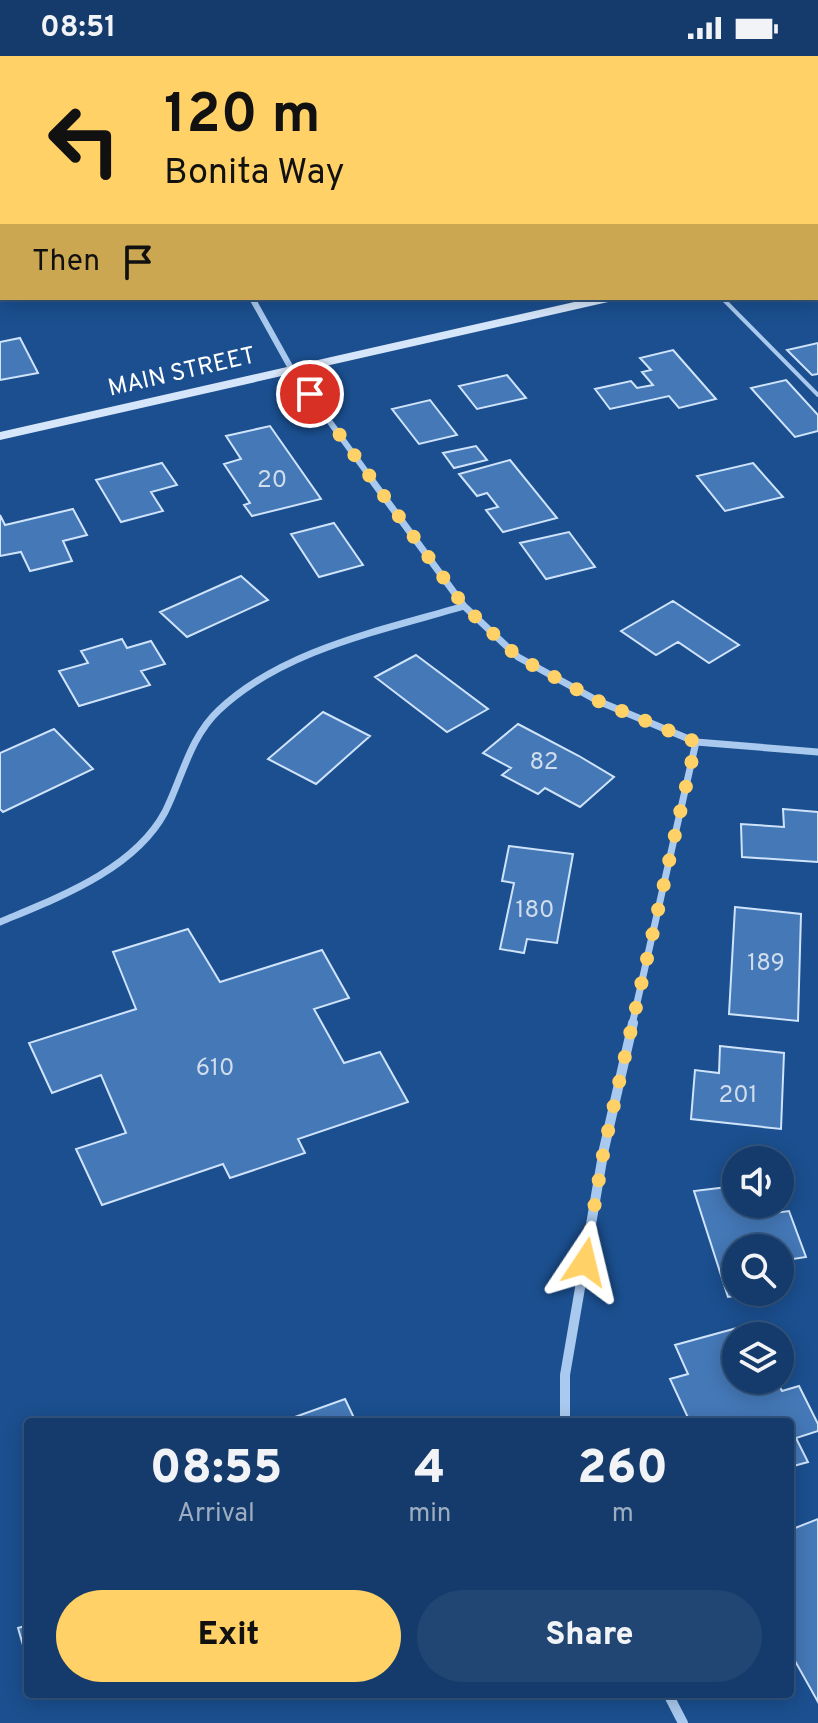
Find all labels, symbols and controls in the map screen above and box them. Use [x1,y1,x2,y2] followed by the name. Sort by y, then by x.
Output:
[40,10,116,47] text: 08:51
[164,82,321,152] text: 120 m
[32,88,136,192] icon: left
[164,151,344,197] text: Bonita Way
[116,240,160,284] icon: arrive
[32,244,100,281] text: Then
[105,341,259,405] street label: MAIN STREET
[276,360,344,428] pin
[288,372,332,416] icon: arrive
[257,466,287,496] house number: 20
[530,748,558,778] house number: 82
[516,896,554,926] house number: 180
[747,949,785,979] house number: 189
[196,1054,234,1084] house number: 610
[718,1081,758,1111] house number: 201
[722,1146,794,1394] map controls
[722,1146,794,1218] button: sound
[543,1220,627,1304] position arrow
[722,1234,794,1306] button: search
[722,1322,794,1394] button: layers
[150,1440,282,1500] text: 08:55
[414,1440,445,1500] text: 4
[577,1440,668,1500] text: 260
[177,1498,255,1531] text: Arrival
[408,1498,451,1531] text: min
[612,1498,634,1531] text: m
[56,1590,401,1682] button: Exit
[417,1590,762,1682] button: Share

